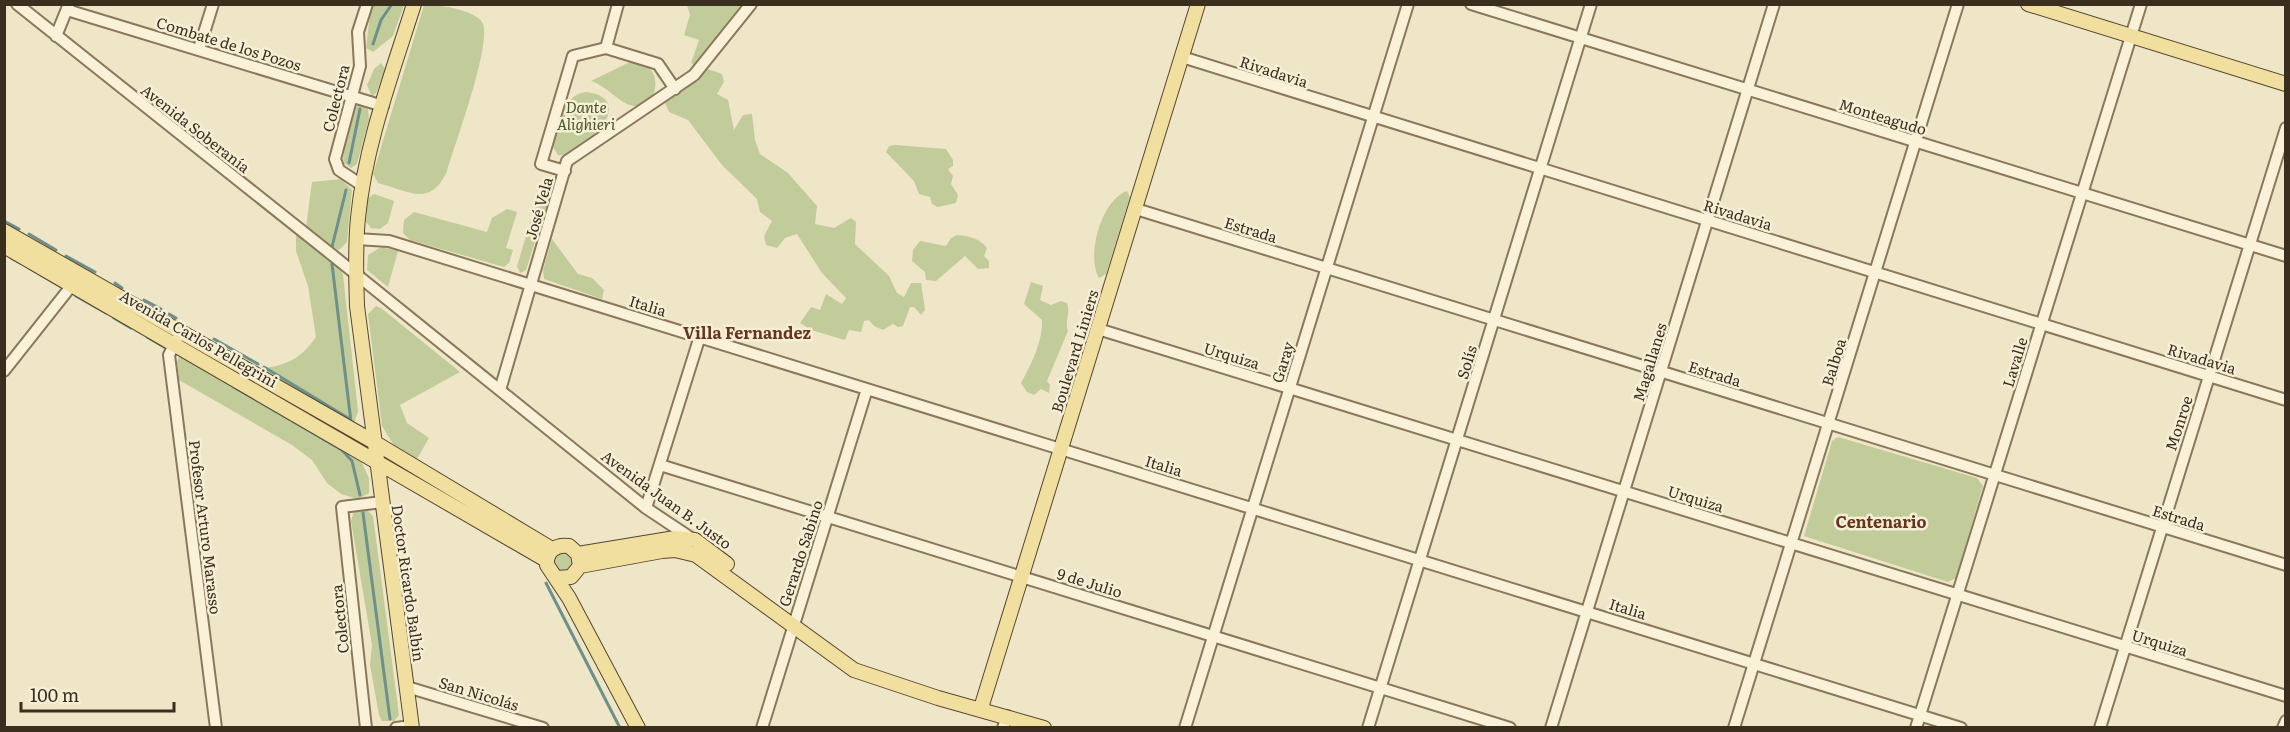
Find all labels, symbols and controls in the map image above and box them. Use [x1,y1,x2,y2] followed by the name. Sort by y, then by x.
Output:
[154,10,304,76] street label: Combate de los Pozos
[1237,49,1312,93] street label: Rivadavia
[315,61,355,134] street label: Colectora
[136,78,256,179] street label: Avenida Soberanía
[1836,92,1930,140] street label: Monteagudo
[557,95,616,135] park label: Dante Alighieri
[518,173,558,242] street label: José Vela
[1701,193,1776,236] street label: Rivadavia
[1222,210,1281,248] street label: Estrada
[116,283,282,393] street label: Avenida Carlos Pellegrini
[1044,287,1104,415] street label: Boulevard Liniers
[626,288,670,322] street label: Italia
[683,320,811,344] district label: Villa Fernandez
[1626,320,1672,404] street label: Magallanes
[1815,334,1851,389] street label: Balboa
[1995,334,2033,390] street label: Lavalle
[1201,336,1264,375] street label: Urquiza
[2165,337,2240,380] street label: Rivadavia
[1265,338,1299,386] street label: Garay
[1450,342,1482,382] street label: Solís
[1686,354,1745,392] street label: Estrada
[2158,392,2198,454] street label: Monroe
[184,438,228,616] street label: Profesor Arturo Marasso
[597,444,737,554] street label: Avenida Juan B. Justo
[1142,448,1186,482] street label: Italia
[1665,479,1728,518] street label: Urquiza
[772,497,828,609] street label: Gerardo Sabino
[2150,498,2209,536] street label: Estrada
[387,503,431,663] street label: Doctor Ricardo Balbín
[1835,509,1927,533] district label: Centenario
[1055,561,1126,603] street label: 9 de Julio
[324,583,354,655] street label: Colectora
[1606,591,1650,625] street label: Italia
[2129,623,2192,662] street label: Urquiza
[436,670,522,716] street label: San Nicolás
[21,675,174,713] scale bar
[30,681,79,708] text: 100 m

